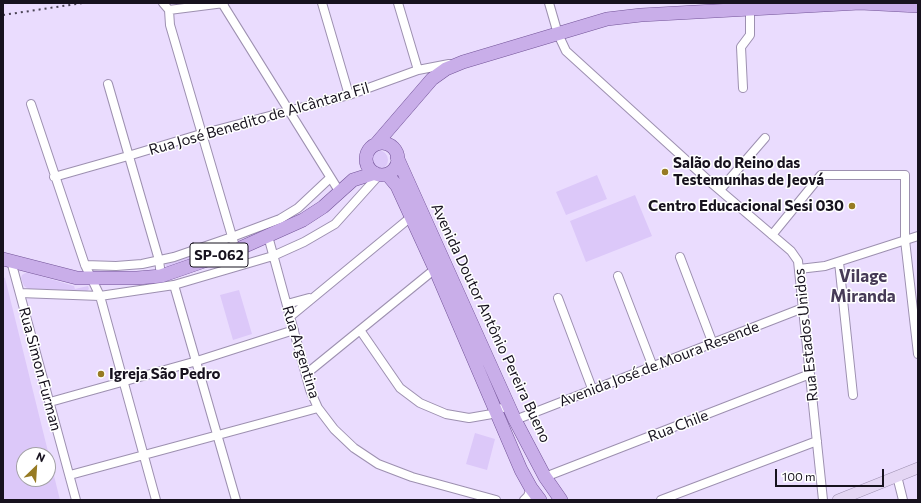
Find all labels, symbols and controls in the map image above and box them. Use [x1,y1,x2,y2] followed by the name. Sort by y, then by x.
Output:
[147,79,371,159] street label: Rua José Benedito de Alcântara Fil
[673,154,824,189] place label: Salão do Reino das Testemunhas de Jeová
[660,167,670,177] marker: Salão do Reino das Testemunhas de Jeová
[648,197,844,215] place label: Centro Educacional Sesi 030
[427,200,555,446] street label: Avenida Doutor Antônio Pereira Bueno
[847,201,857,211] marker: Centro Educacional Sesi 030
[190,243,248,267] road number: SP-062
[830,266,896,306] district label: Vilage Miranda
[790,268,822,402] street label: Rua Estados Unidos
[278,303,324,401] street label: Rua Argentina
[15,305,65,433] street label: Rua Simon Furman
[556,317,762,411] street label: Avenida José de Moura Resende
[109,365,221,383] place label: Igreja São Pedro
[96,369,106,379] marker: Igreja São Pedro
[645,406,711,446] street label: Rua Chile
[16,447,56,487] north arrow
[34,449,47,464] text: N
[777,461,886,487] scale bar
[782,469,816,483] text: 100 m

